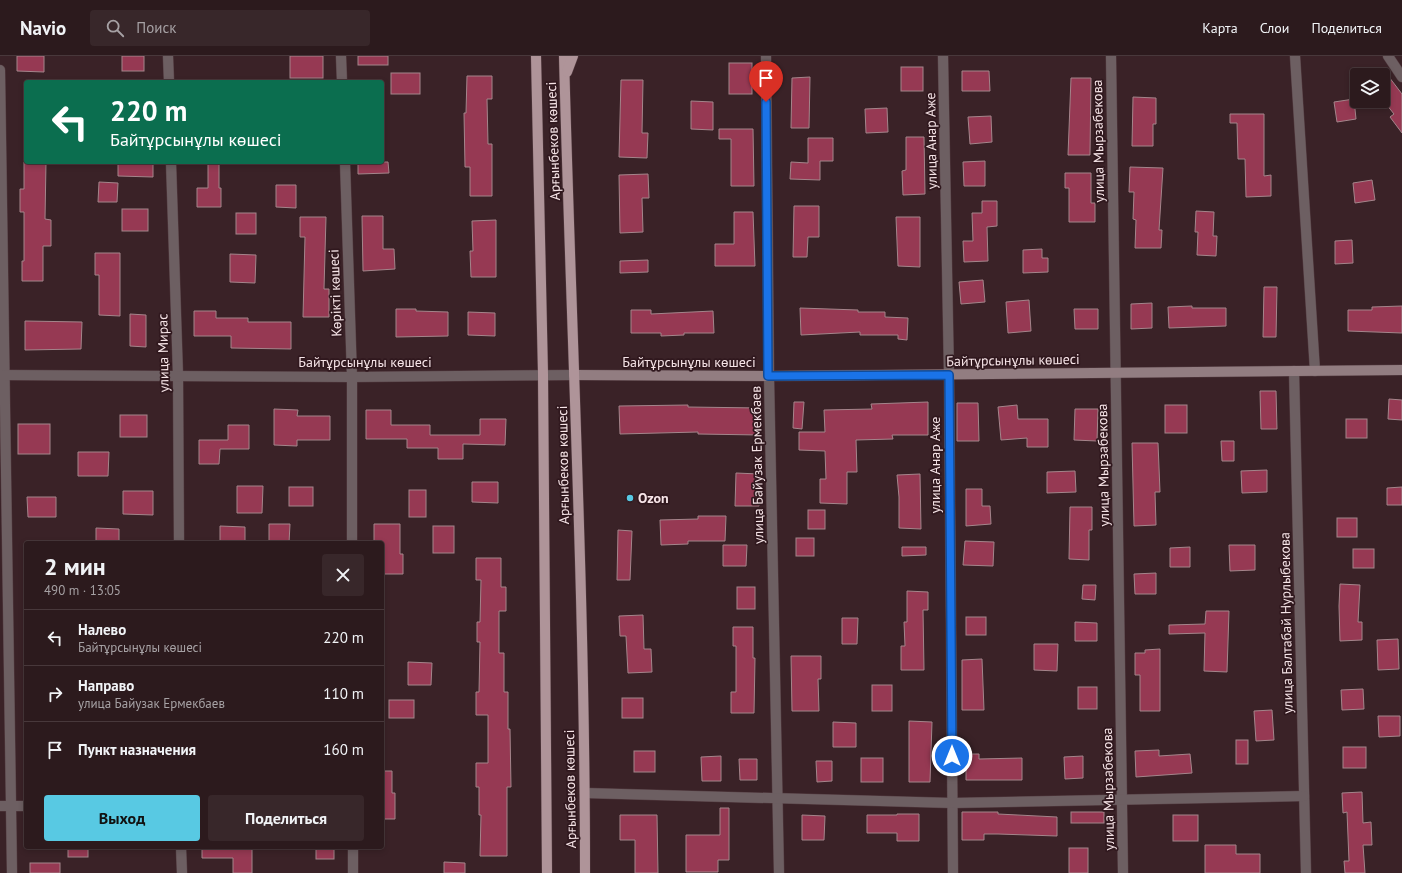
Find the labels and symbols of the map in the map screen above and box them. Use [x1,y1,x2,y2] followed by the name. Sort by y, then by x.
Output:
[749,61,783,102] pin
[1088,79,1108,203] street label: улица Мырзабекова
[542,81,564,201] street label: Арғынбеков көшесі
[921,92,941,190] street label: улица Анар Аже
[324,249,346,337] street label: Көрікті көшесі
[153,313,173,393] street label: улица Мирас
[946,350,1080,370] street label: Байтұрсынұлы көшесі
[298,353,432,371] street label: Байтұрсынұлы көшесі
[622,353,756,371] street label: Байтұрсынұлы көшесі
[747,386,767,544] street label: улица Байузак Ермекбаев
[1093,403,1113,527] street label: улица Мырзабекова
[553,405,573,525] street label: Арғынбеков көшесі
[926,417,944,513] street label: улица Анар Аже
[638,489,669,507] place label: Ozon
[625,493,635,503] marker: Ozon
[1275,532,1297,714] street label: улица Балтабай Нурлыбекова
[1098,727,1118,851] street label: улица Мырзабекова
[560,729,580,849] street label: Арғынбеков көшесі
[931,735,973,777] position arrow

